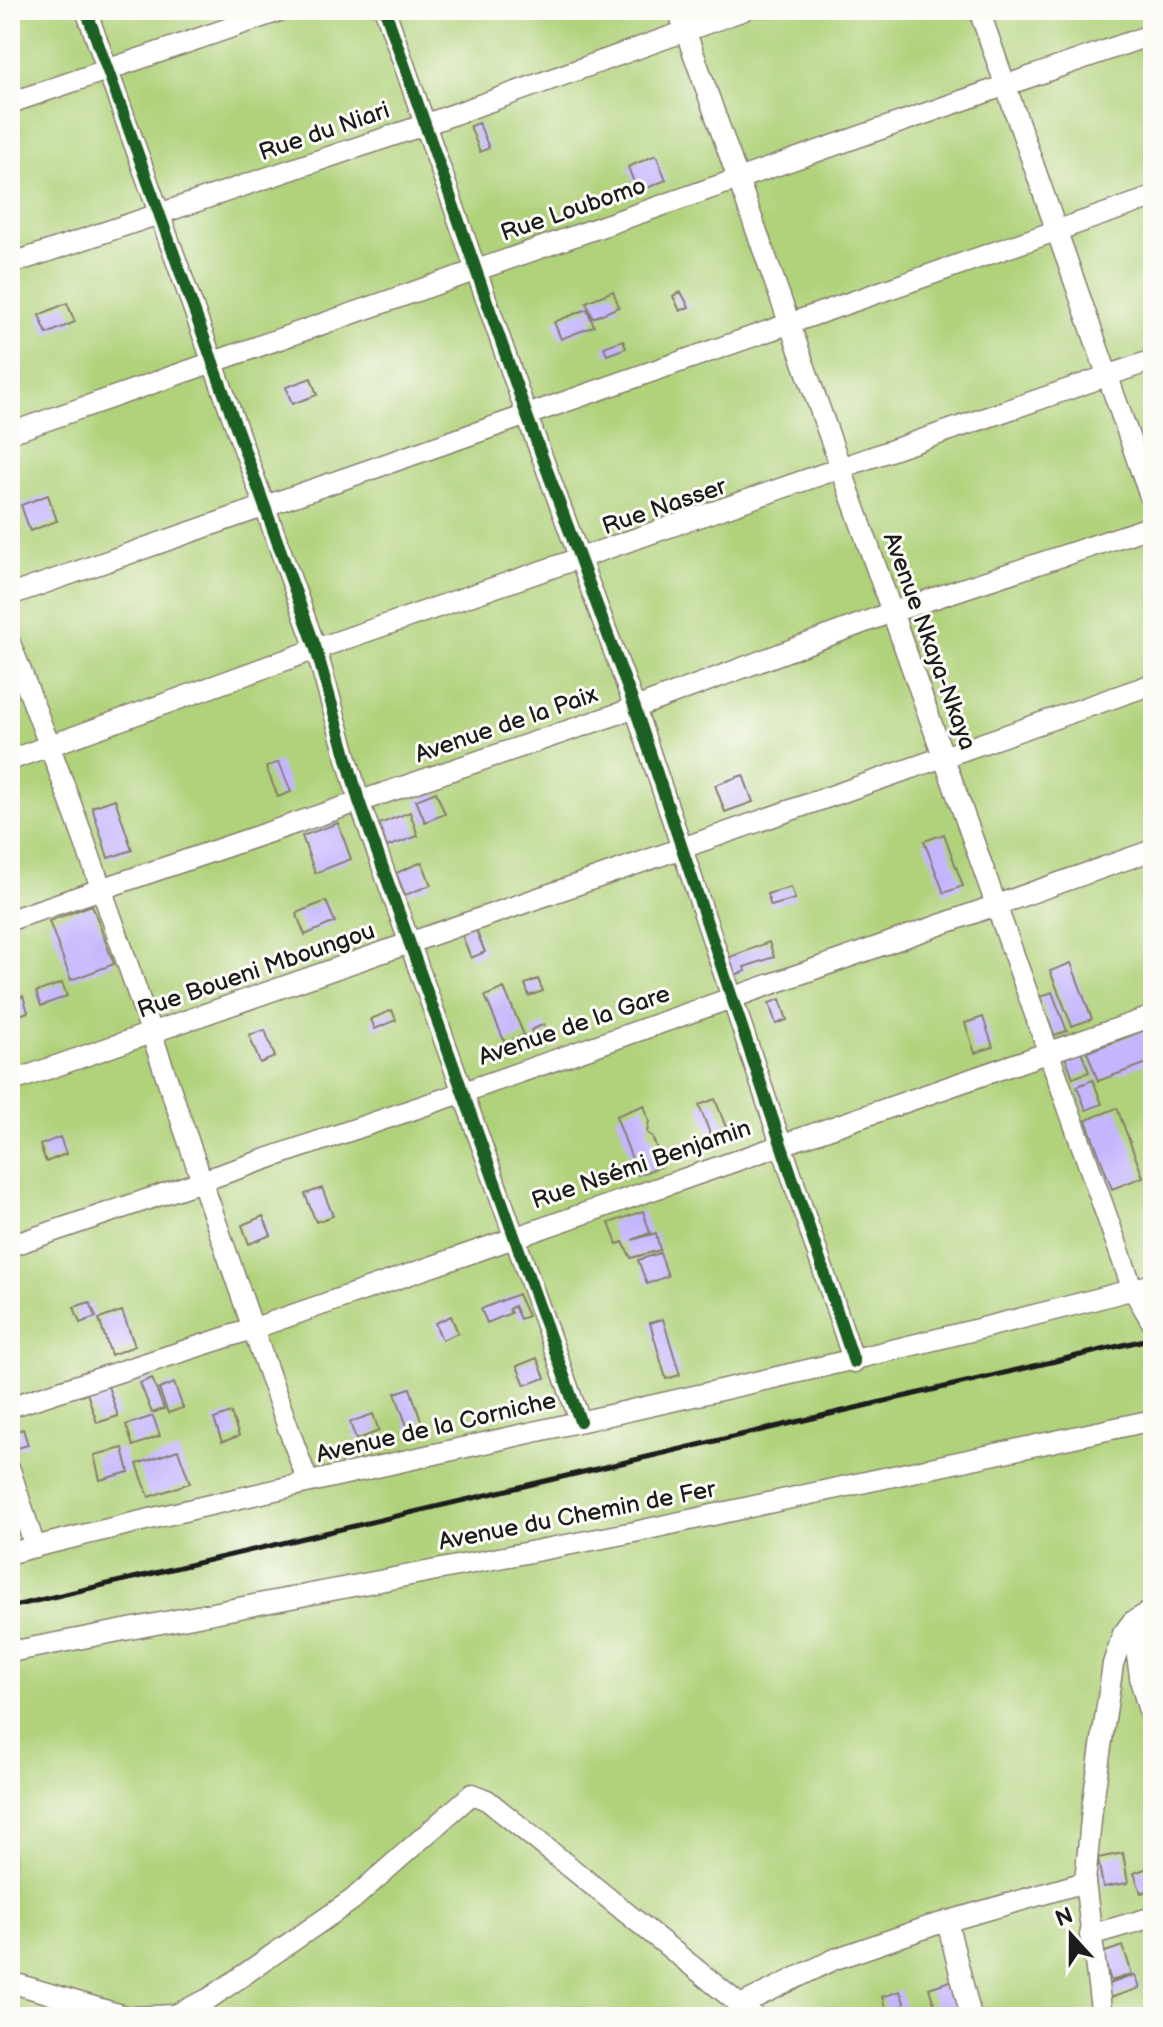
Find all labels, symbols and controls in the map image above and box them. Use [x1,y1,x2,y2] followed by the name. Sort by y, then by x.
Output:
[255,96,393,167] street label: Rue du Niari
[497,171,650,248] street label: Rue Loubomo
[598,472,730,541] street label: Rue Nasser
[877,528,982,754] street label: Avenue Nkaya-Nkaya
[411,680,601,769] street label: Avenue de la Paix
[134,916,379,1025] street label: Rue Boueni Mboungou
[475,979,674,1072] street label: Avenue de la Gare
[528,1113,755,1216] street label: Rue Nsémi Benjamin
[313,1386,559,1469] street label: Avenue de la Corniche
[436,1474,718,1557] street label: Avenue du Chemin de Fer
[1031,1895,1111,1975] north arrow
[1052,1902,1077,1933] text: N

